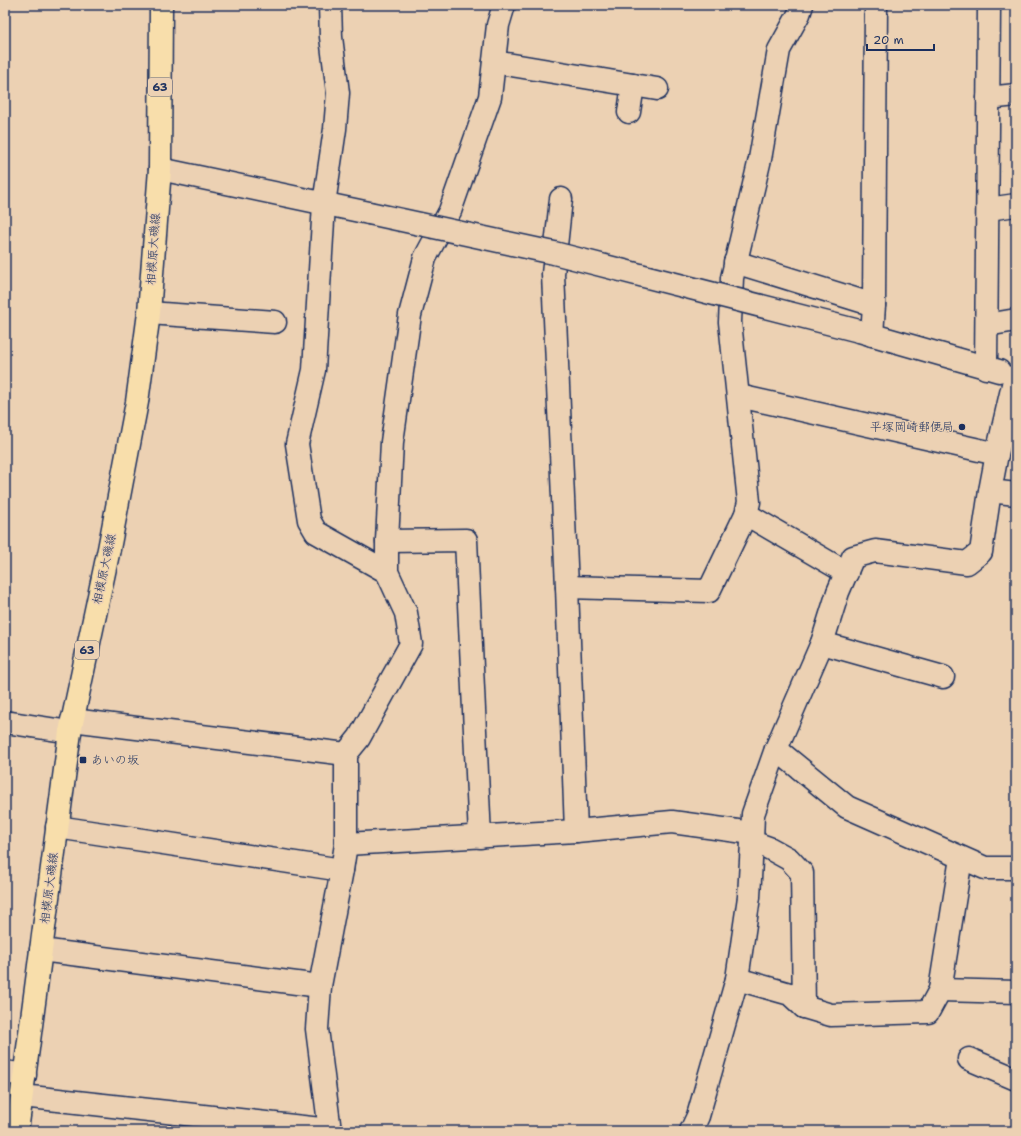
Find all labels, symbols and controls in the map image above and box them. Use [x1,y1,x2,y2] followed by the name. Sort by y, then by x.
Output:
[867,26,934,52] scale bar
[873,32,904,48] text: 20 m
[148,78,172,96] road number: 63
[143,213,163,285] street label: 相模原大磯線
[870,419,954,435] place label: 平塚岡崎郵便局
[957,422,967,432] marker: 平塚岡崎郵便局
[89,532,119,606] street label: 相模原大磯線
[75,641,99,659] road number: 63
[91,752,139,768] place label: あいの坂
[78,755,88,765] marker: あいの坂
[37,851,61,925] street label: 相模原大磯線

